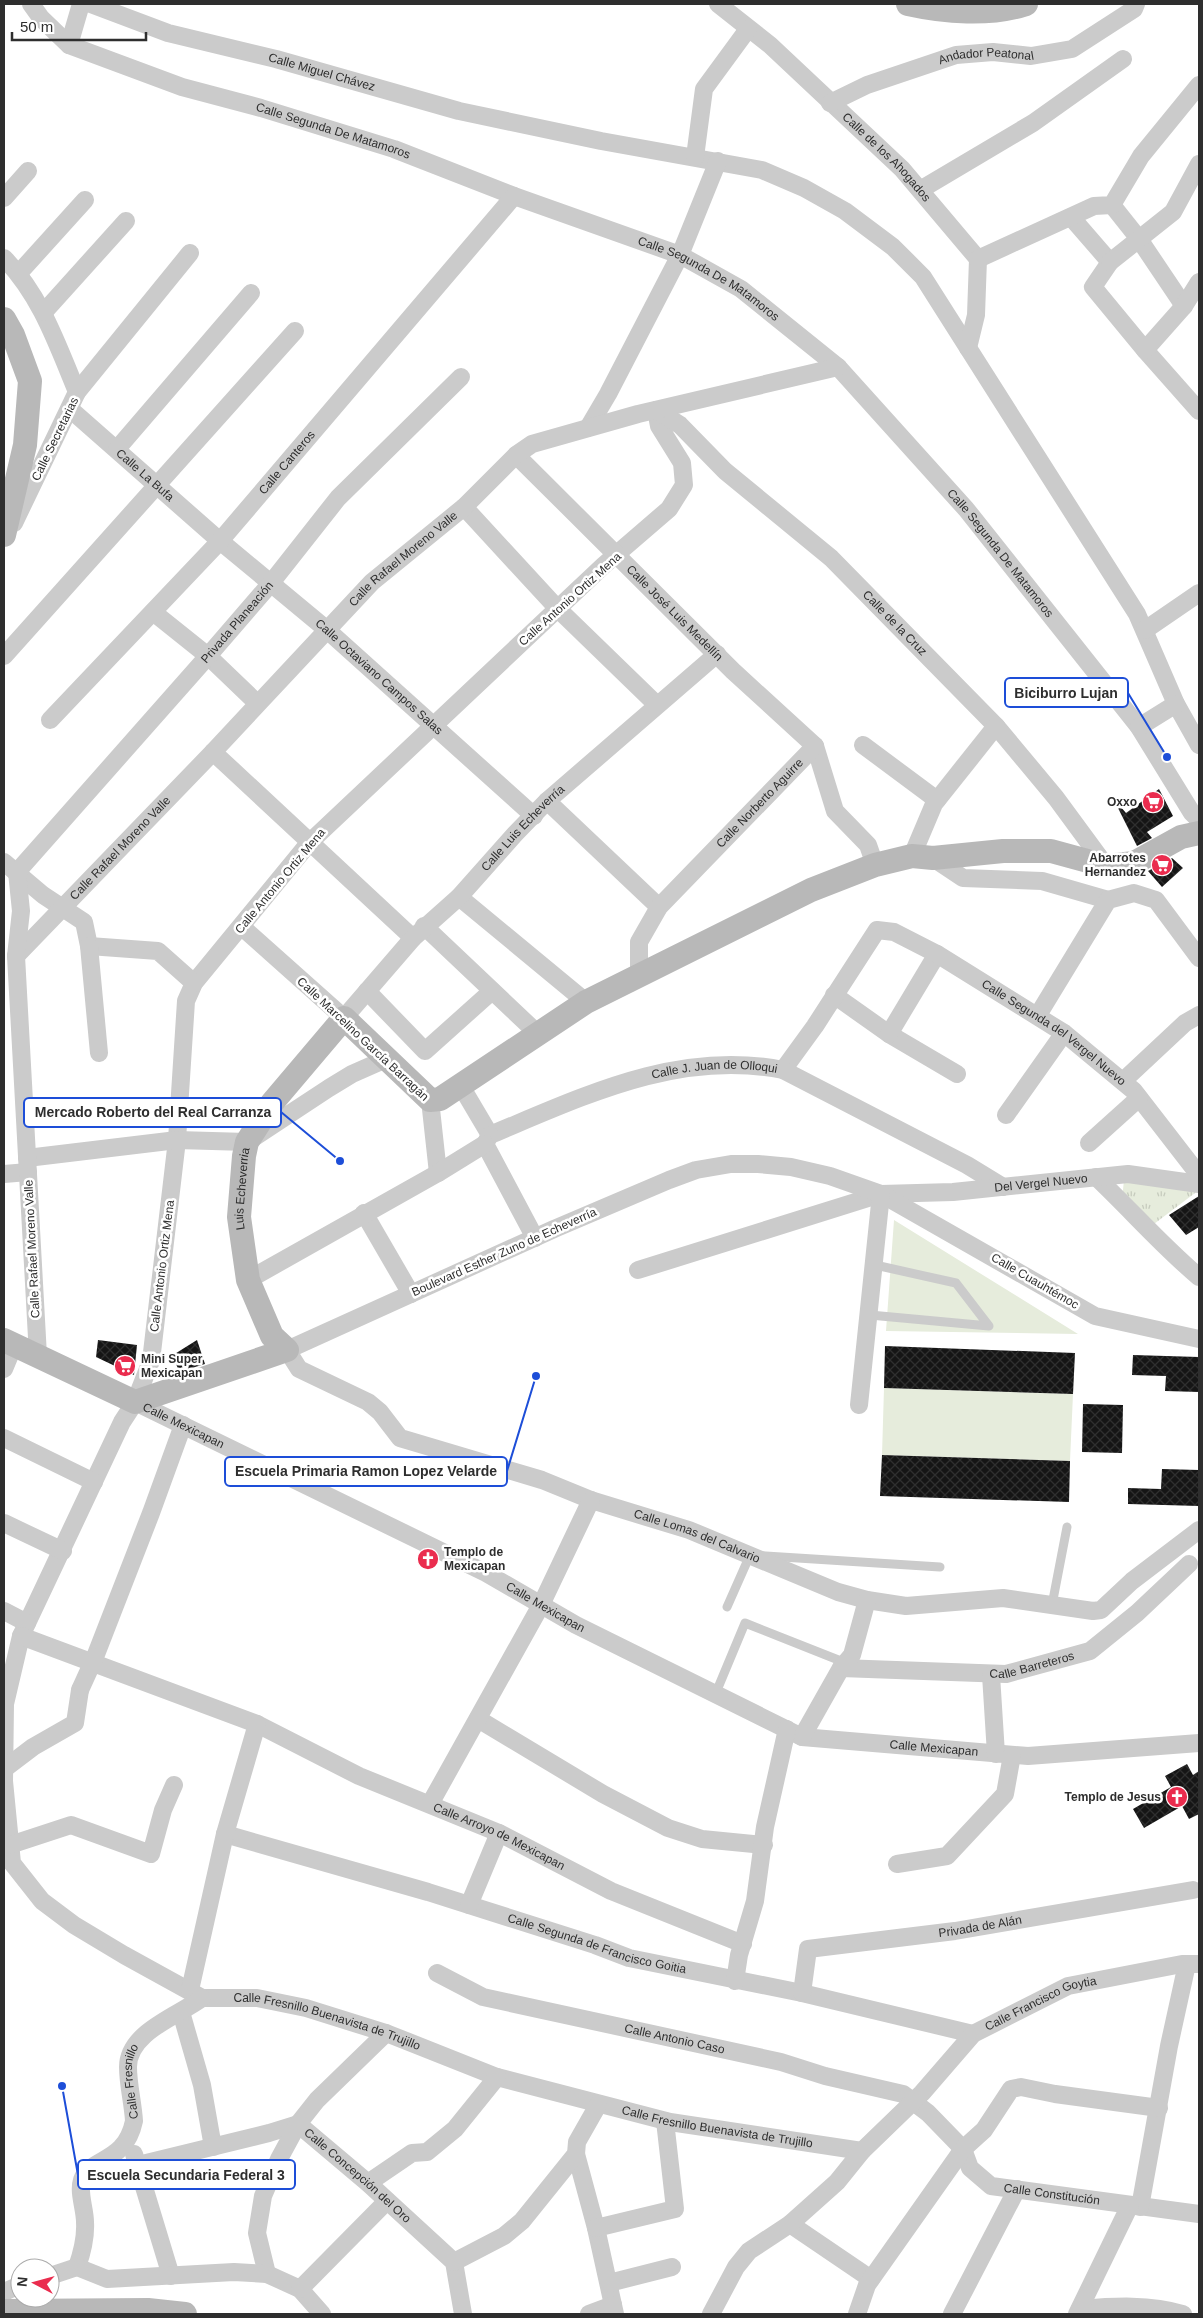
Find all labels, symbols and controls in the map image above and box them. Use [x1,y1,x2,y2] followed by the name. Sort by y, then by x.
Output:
[12,10,146,42] scale bar
[20,18,53,35] text: 50 m
[937,45,1035,67] street label: Andador Peatonal
[267,50,377,94] street label: Calle Miguel Chávez
[254,100,412,162] street label: Calle Segunda De Matamoros
[840,110,933,204] street label: Calle de los Ahogados
[636,234,782,324] street label: Calle Segunda De Matamoros
[29,395,81,483] street label: Calle Secretarias
[256,428,318,497] street label: Calle Canteros
[113,446,177,504] street label: Calle La Bufa
[944,486,1056,620] street label: Calle Segunda De Matamoros
[346,508,460,609] street label: Calle Rafael Moreno Valle
[516,549,624,649] street label: Calle Antonio Ortiz Mena
[624,562,726,664] street label: Calle José Luis Medellín
[198,578,276,666] street label: Privada Planeación
[860,588,930,658] street label: Calle de la Cruz
[312,616,446,738] street label: Calle Octaviano Campos Salas
[1005,678,1128,707] callout: Biciburro Lujan
[1014,685,1118,701] text: Biciburro Lujan
[713,755,806,851] street label: Calle Norberto Aguirre
[478,782,568,874] street label: Calle Luis Echeverría
[1141,790,1165,814] supermarket icon: Oxxo
[67,793,174,903] street label: Calle Rafael Moreno Valle
[1107,795,1137,809] place label: Oxxo
[232,825,328,936] street label: Calle Antonio Ortiz Mena
[1085,851,1146,879] place label: Abarrotes Hernandez
[1150,853,1174,877] supermarket icon: Abarrotes Hernandez
[294,974,432,1104] street label: Calle Marcelino García Barragán
[979,977,1129,1088] street label: Calle Segunda del Vergel Nuevo
[650,1058,779,1082] street label: Calle J. Juan de Olloqui
[24,1098,281,1127] callout: Mercado Roberto del Real Carranza
[35,1104,271,1120] text: Mercado Roberto del Real Carranza
[232,1146,253,1231] street label: Luis Echeverria
[994,1171,1088,1195] street label: Del Vergel Nuevo
[21,1179,43,1319] street label: Calle Rafael Moreno Valle
[147,1199,177,1333] street label: Calle Antonio Ortiz Mena
[409,1205,599,1299] street label: Boulevard Esther Zuno de Echeverría
[989,1250,1081,1312] street label: Calle Cuauhtémoc
[141,1352,203,1380] place label: Mini Super Mexicapan
[113,1354,137,1378] supermarket icon: Mini Super Mexicapan
[141,1400,227,1451] street label: Calle Mexicapan
[225,1457,507,1486] callout: Escuela Primaria Ramon Lopez Velarde
[235,1463,497,1479] text: Escuela Primaria Ramon Lopez Velarde
[632,1507,763,1566] street label: Calle Lomas del Calvario
[444,1545,505,1573] place label: Templo de Mexicapan
[416,1547,440,1571] church icon: Templo de Mexicapan
[503,1579,587,1635] street label: Calle Mexicapan
[989,1649,1076,1681] street label: Calle Barreteros
[889,1737,979,1759] street label: Calle Mexicapan
[1165,1785,1189,1809] church icon: Templo de Jesus
[1065,1790,1161,1804] place label: Templo de Jesus
[431,1800,567,1873] street label: Calle Arroyo de Mexicapan
[506,1911,688,1976] street label: Calle Segunda de Francisco Goitia
[938,1913,1023,1940] street label: Privada de Alán
[983,1974,1098,2034] street label: Calle Francisco Goytia
[233,1991,423,2053] street label: Calle Fresnillo Buenavista de Trujillo
[623,2021,726,2057] street label: Calle Antonio Caso
[121,2041,142,2120] street label: Calle Fresnillo
[620,2103,814,2151] street label: Calle Fresnillo Buenavista de Trujillo
[301,2125,414,2226] street label: Calle Concepción del Oro
[78,2160,295,2189] callout: Escuela Secundaria Federal 3
[87,2167,285,2183] text: Escuela Secundaria Federal 3
[1003,2181,1101,2208] street label: Calle Constitución
[10,2258,60,2308] north arrow
[14,2276,31,2288] text: N

